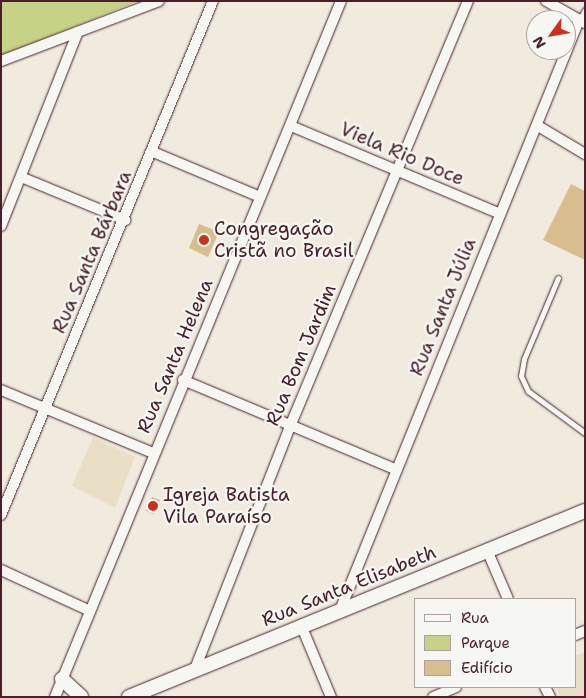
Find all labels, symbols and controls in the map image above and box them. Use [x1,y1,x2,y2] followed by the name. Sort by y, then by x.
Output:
[526,10,576,60] north arrow
[529,33,550,52] text: N
[337,118,467,190] street label: Viela Rio Doce
[47,167,137,337] street label: Rua Santa Bárbara
[214,218,354,262] place label: Congregação Cristã no Brasil
[198,234,210,246] marker: Congregação Cristã no Brasil
[405,235,481,379] street label: Rua Santa Júlia
[132,275,218,437] street label: Rua Santa Helena
[261,281,341,429] street label: Rua Bom Jardim
[163,484,290,528] place label: Igreja Batista Vila Paraíso
[147,500,159,512] marker: Igreja Batista Vila Paraíso
[258,541,440,631] street label: Rua Santa Elisabeth
[414,598,576,688] legend
[461,608,489,628] text: Rua
[461,633,510,653] text: Parque
[461,658,513,678] text: Edifício

